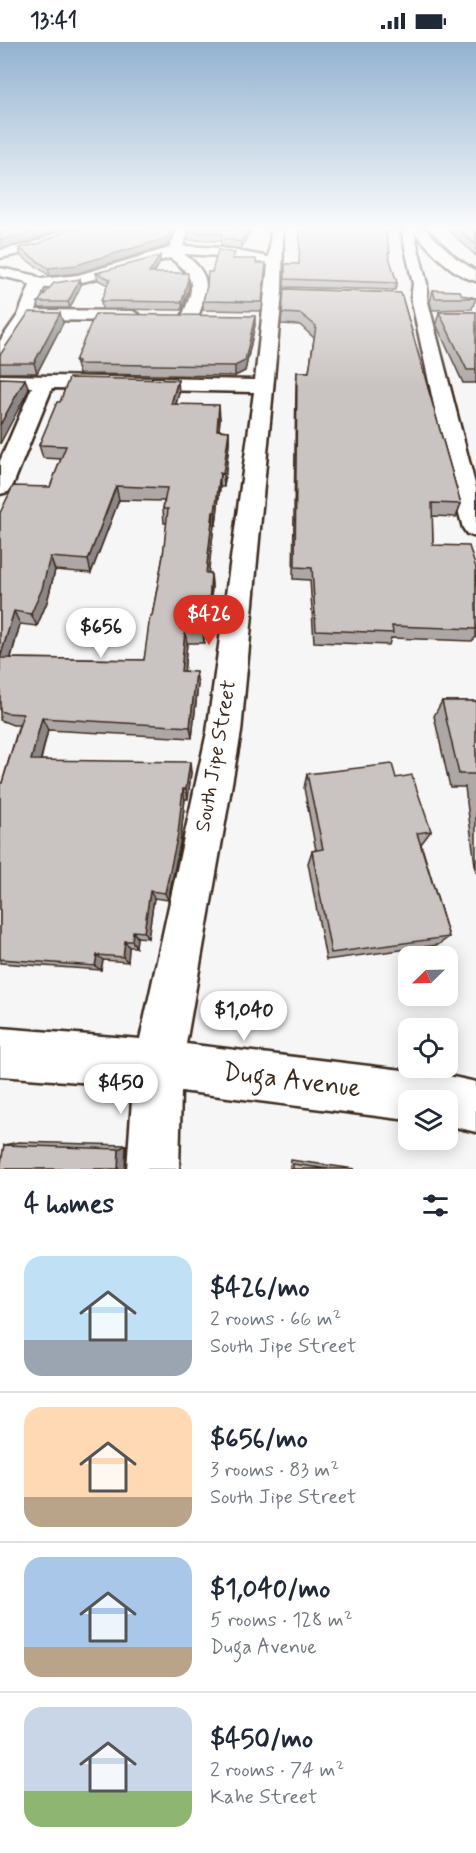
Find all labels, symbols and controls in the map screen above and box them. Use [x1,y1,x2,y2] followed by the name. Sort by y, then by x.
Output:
[30,7,77,35] text: 13:41
[173,595,245,646] pin: $426
[187,601,231,628] text: $426
[65,608,137,659] pin: $656
[80,614,122,641] text: $656
[189,678,243,834] street label: South Jipe Street
[398,946,458,1006] north arrow
[398,946,458,1150] map controls
[195,991,293,1042] pin: $1,040
[214,997,274,1024] text: $1,040
[398,1018,458,1078] button: locate
[221,1056,363,1109] street label: Duga Avenue
[85,1064,157,1115] pin: $450
[98,1070,144,1097] text: $450
[398,1090,458,1150] button: layers
[24,1188,114,1222] text: 4 homes
[419,1189,452,1222] icon: filters
[210,1272,310,1306] text: $426/mo
[72,1280,144,1352] icon: home
[210,1306,341,1333] text: 2 rooms · 66 m²
[210,1333,356,1360] text: South Jipe Street
[210,1423,308,1457] text: $656/mo
[72,1431,144,1503] icon: home
[210,1457,339,1484] text: 3 rooms · 83 m²
[210,1484,356,1511] text: South Jipe Street
[210,1573,330,1607] text: $1,040/mo
[72,1581,144,1653] icon: home
[210,1607,353,1634] text: 5 rooms · 128 m²
[210,1634,317,1661] text: Duga Avenue
[210,1723,313,1757] text: $450/mo
[72,1731,144,1803] icon: home
[210,1757,344,1784] text: 2 rooms · 74 m²
[210,1784,318,1811] text: Kahe Street

